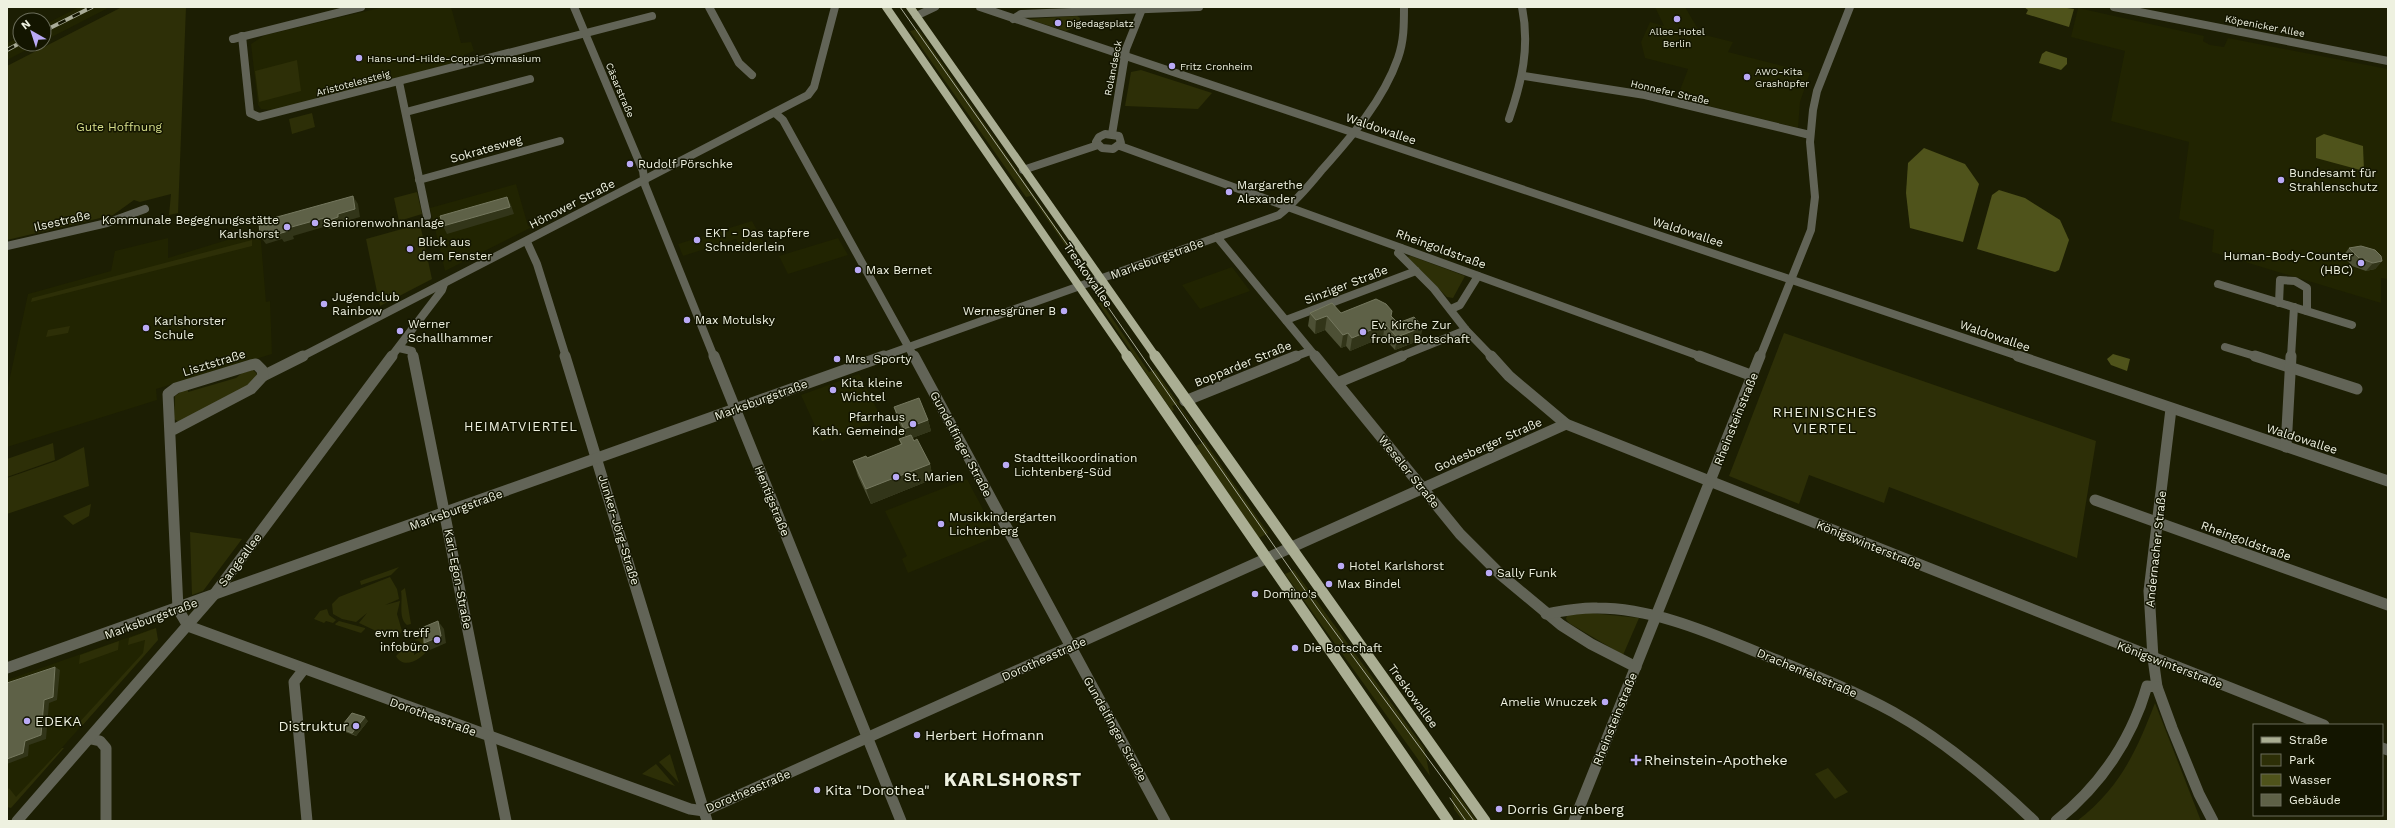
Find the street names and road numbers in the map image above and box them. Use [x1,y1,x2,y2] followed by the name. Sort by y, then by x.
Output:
[2224,13,2306,39] street label: Köpenicker Allee
[1102,39,1124,97] street label: Rolandseck
[604,61,637,119] street label: Cäsarstraße
[315,68,392,98] street label: Aristotelessteig
[1630,78,1711,106] street label: Honnefer Straße
[1344,110,1418,148] street label: Waldowallee
[448,132,524,166] street label: Sokratesweg
[527,176,617,232] street label: Hönower Straße
[32,208,92,234] street label: Ilsestraße
[1651,214,1725,250] street label: Waldowallee
[1394,226,1488,272] street label: Rheingoldstraße
[1109,236,1205,282] street label: Marksburgstraße
[1061,240,1116,310] street label: Treskowallee
[1302,263,1390,307] street label: Sinziger Straße
[1958,317,2032,355] street label: Waldowallee
[1192,338,1294,390] street label: Bopparder Straße
[181,347,247,379] street label: Lisztstraße
[1711,370,1761,468] street label: Rheinsteinstraße
[713,377,809,423] street label: Marksburgstraße
[927,389,995,499] street label: Gundelfinger Straße
[1432,415,1544,475] street label: Godesberger Straße
[2265,421,2339,457] street label: Waldowallee
[1375,433,1443,511] street label: Weseler Straße
[752,464,793,538] street label: Hentigstraße
[596,473,642,587] street label: Junker-Jörg-Straße
[408,487,504,533] street label: Marksburgstraße
[2143,490,2169,608] street label: Andernacher Straße
[1814,518,1924,572] street label: Königswinterstraße
[2199,518,2293,564] street label: Rheingoldstraße
[441,528,475,630] street label: Karl-Egon-Straße
[215,531,265,589] street label: Sangeallee
[103,596,199,642] street label: Marksburgstraße
[1000,634,1088,684] street label: Dorotheastraße
[2115,638,2225,692] street label: Königswinterstraße
[1755,646,1859,700] street label: Drachenfelsstraße
[1385,661,1441,731] street label: Treskowallee
[1590,670,1640,768] street label: Rheinsteinstraße
[1080,674,1150,784] street label: Gundelfinger Straße
[388,695,478,739] street label: Dorotheastraße
[703,767,793,815] street label: Dorotheastraße

